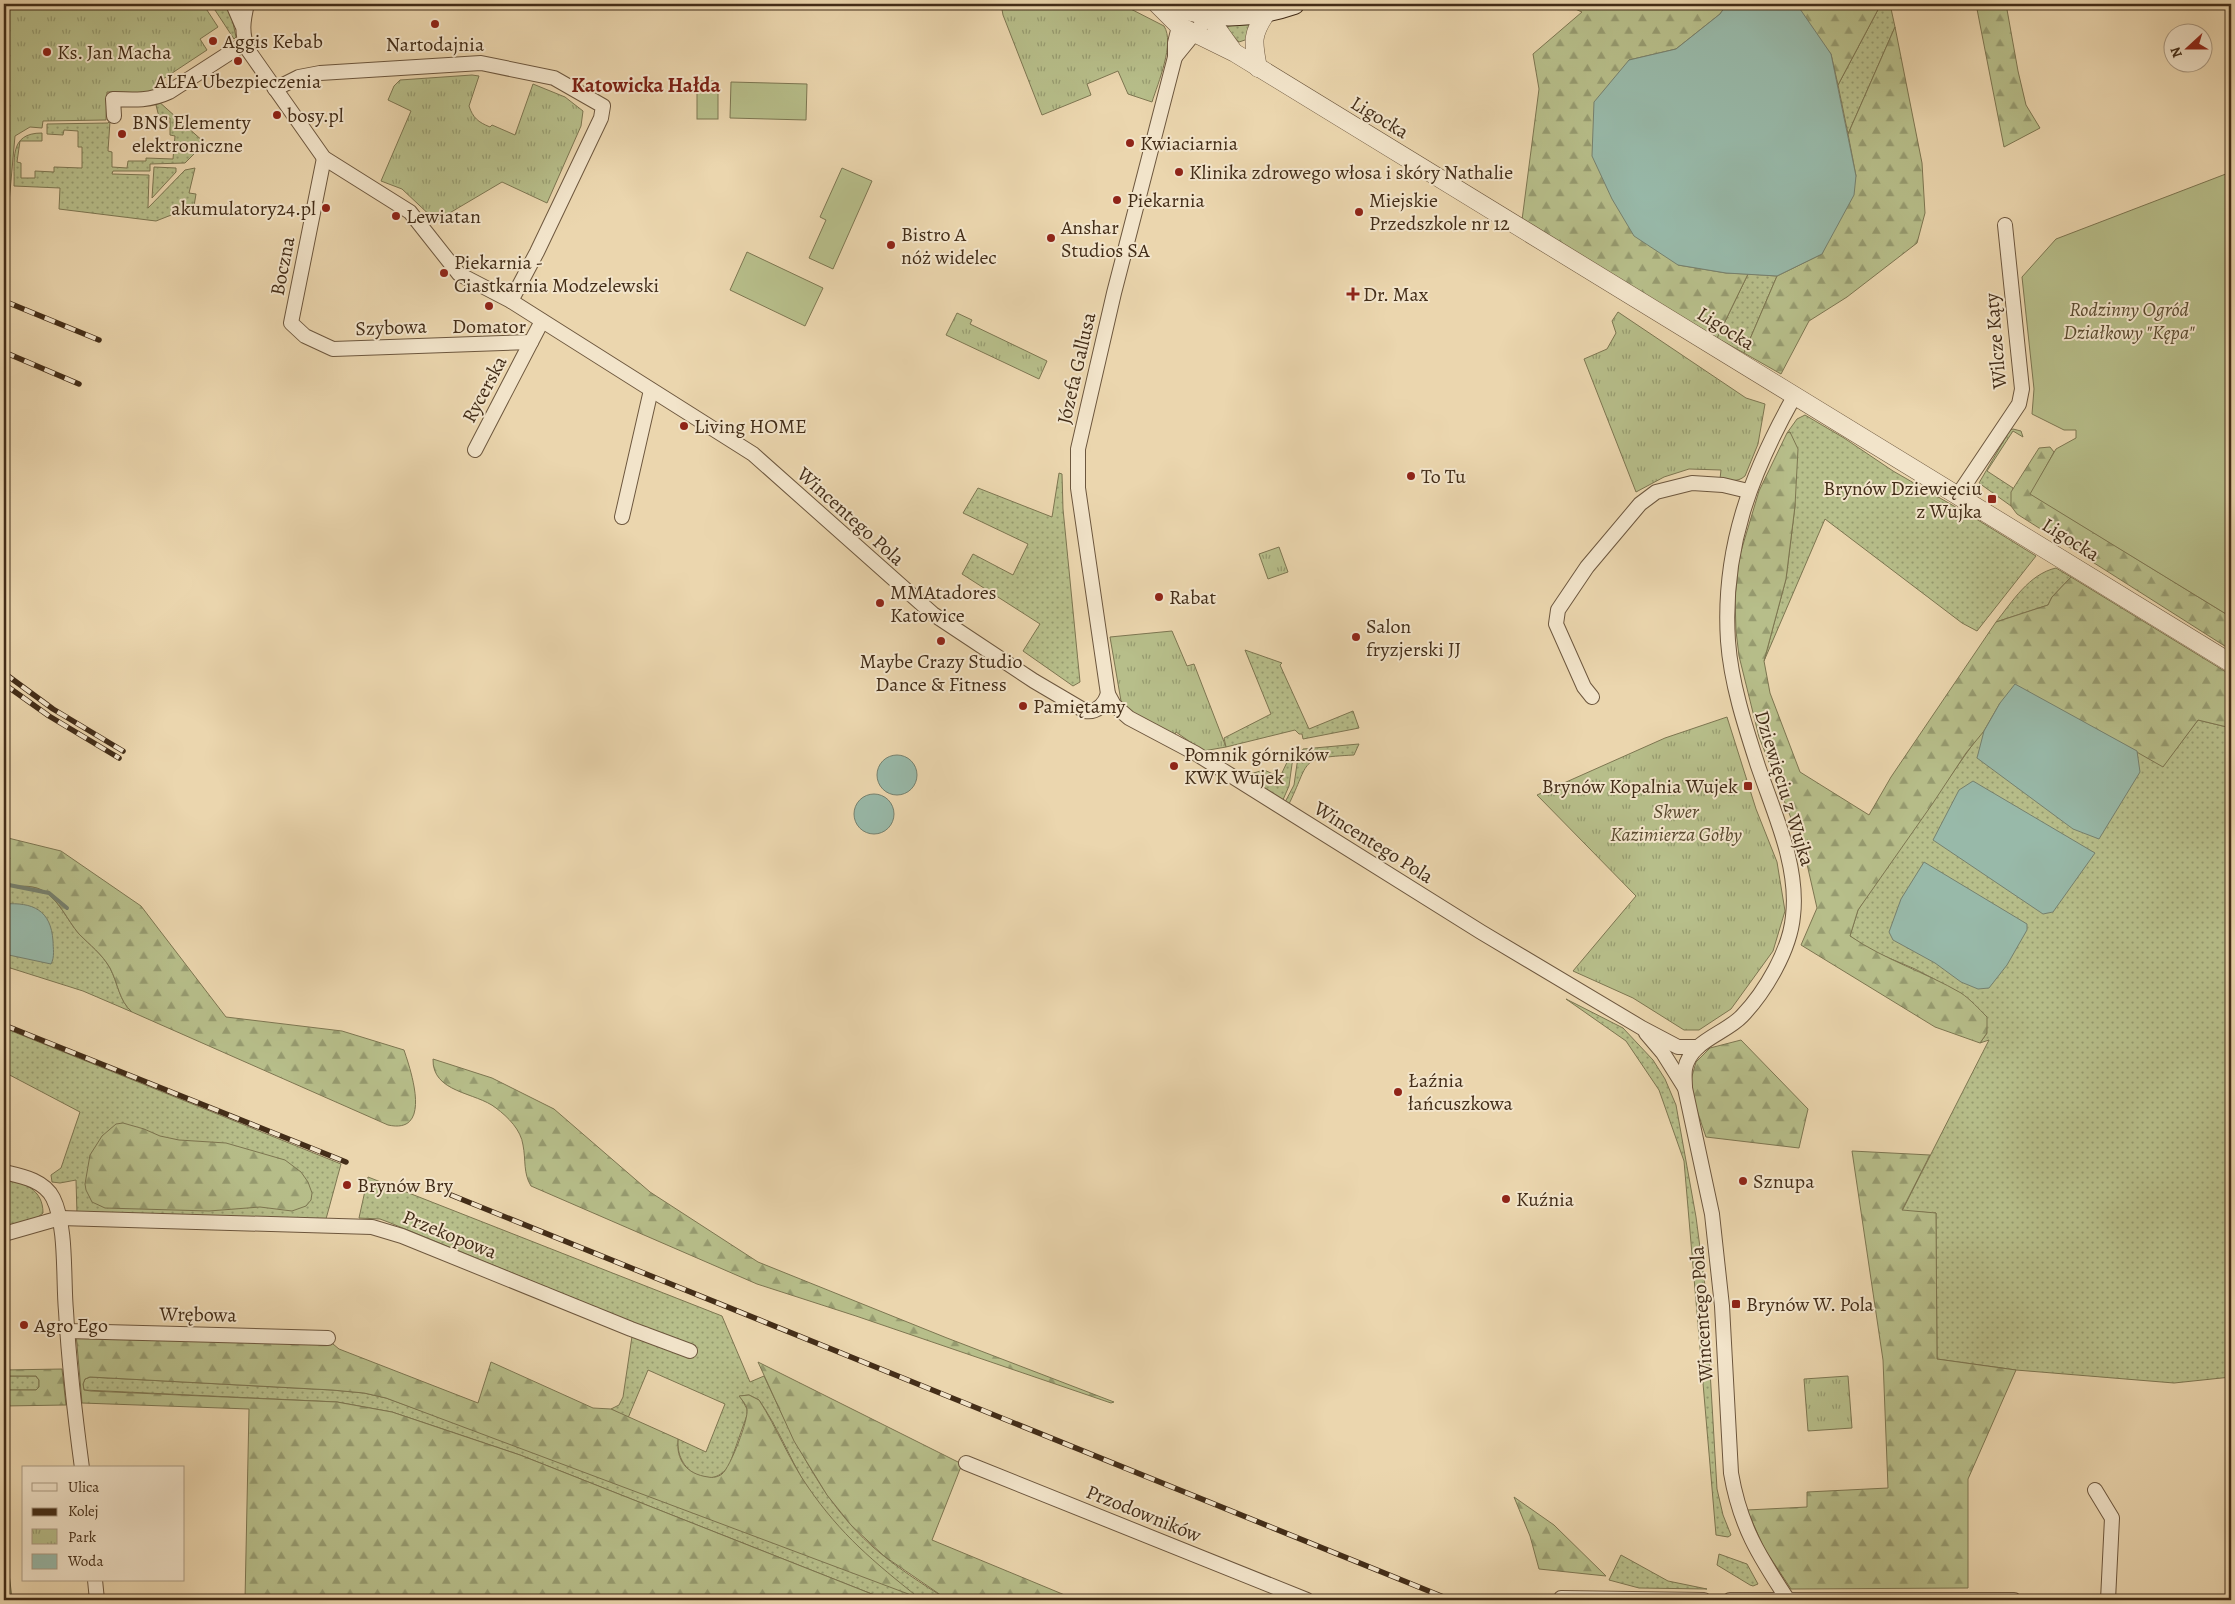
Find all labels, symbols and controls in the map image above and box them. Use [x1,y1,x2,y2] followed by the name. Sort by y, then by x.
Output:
[429,18,441,30] marker: Nartodajnia
[2162,22,2212,72] north arrow
[222,28,323,55] place label: Aggis Kebab
[386,31,485,58] place label: Nartodajnia
[207,35,219,47] marker: Aggis Kebab
[57,39,172,66] place label: Ks. Jan Macha
[2166,44,2187,61] text: N
[41,46,53,58] marker: Ks. Jan Macha
[232,55,244,67] marker: ALFA Ubezpieczenia
[154,68,322,95] place label: ALFA Ubezpieczenia
[571,71,722,99] district label: Katowicka Hałda
[1346,90,1414,146] street label: Ligocka
[287,102,344,129] place label: bosy.pl
[132,109,252,159] place label: BNS Elementy elektroniczne
[271,109,283,121] marker: bosy.pl
[116,128,128,140] marker: BNS Elementy elektroniczne
[1140,130,1239,157] place label: Kwiaciarnia
[1124,137,1136,149] marker: Kwiaciarnia
[1189,159,1513,186] place label: Klinika zdrowego włosa i skóry Nathalie
[1173,166,1185,178] marker: Klinika zdrowego włosa i skóry Nathalie
[1127,187,1206,214] place label: Piekarnia
[1369,187,1510,237] place label: Miejskie Przedszkole nr 12
[1111,194,1123,206] marker: Piekarnia
[171,195,316,222] place label: akumulatory24.pl
[320,202,332,214] marker: akumulatory24.pl
[406,203,481,230] place label: Lewiatan
[1353,206,1365,218] marker: Miejskie Przedszkole nr 12
[390,210,402,222] marker: Lewiatan
[1060,214,1150,264] place label: Anshar Studios SA
[901,221,997,271] place label: Bistro A nóż widelec
[1045,232,1057,244] marker: Anshar Studios SA
[264,234,302,298] street label: Boczna
[885,239,897,251] marker: Bistro A nóż widelec
[454,249,659,299] place label: Piekarnia - Ciastkarnia Modzelewski
[438,267,450,279] marker: Piekarnia - Ciastkarnia Modzelewski
[1363,281,1429,308] place label: Dr. Max
[1347,288,1359,300] marker: Dr. Max
[1978,291,2013,391] street label: Wilcze Kąty
[2063,296,2196,346] park label: Rodzinny Ogród Działkowy "Kępa"
[483,300,495,312] marker: Domator
[1692,300,1760,357] street label: Ligocka
[1051,309,1103,427] street label: Józefa Gallusa
[355,313,428,342] street label: Szybowa
[452,313,526,340] place label: Domator
[456,350,514,427] street label: Rycerska
[694,413,807,440] place label: Living HOME
[678,420,690,432] marker: Living HOME
[790,460,911,572] street label: Wincentego Pola
[1421,463,1466,490] place label: To Tu
[1405,470,1417,482] marker: To Tu
[1823,475,1983,525] place label: Brynów Dziewięciu z Wujka
[1986,493,1998,505] marker: Brynów Dziewięciu z Wujka
[2037,511,2105,568] street label: Ligocka
[890,579,997,629] place label: MMAtadores Katowice
[1169,584,1217,611] place label: Rabat
[1153,591,1165,603] marker: Rabat
[874,597,886,609] marker: MMAtadores Katowice
[1366,613,1461,663] place label: Salon fryzjerski JJ
[1350,631,1362,643] marker: Salon fryzjerski JJ
[935,635,947,647] marker: Maybe Crazy Studio Dance & Fitness
[859,648,1023,698] place label: Maybe Crazy Studio Dance & Fitness
[1033,693,1126,720] place label: Pamiętamy
[1017,700,1029,712] marker: Pamiętamy
[1748,707,1821,870] street label: Dziewięciu z Wujka
[1184,741,1330,791] place label: Pomnik górników KWK Wujek
[1168,760,1180,772] marker: Pomnik górników KWK Wujek
[1542,773,1738,800] place label: Brynów Kopalnia Wujek
[1742,780,1754,792] marker: Brynów Kopalnia Wujek
[1308,794,1439,890] street label: Wincentego Pola
[1610,798,1742,848] park label: Skwer Kazimierza Gołby
[1408,1067,1513,1117] place label: Łaźnia łańcuszkowa
[1392,1086,1404,1098] marker: Łaźnia łańcuszkowa
[1753,1168,1815,1195] place label: Sznupa
[357,1172,454,1199] place label: Brynów Bry
[1737,1175,1749,1187] marker: Sznupa
[341,1179,353,1191] marker: Brynów Bry
[1516,1186,1575,1213] place label: Kuźnia
[1500,1193,1512,1205] marker: Kuźnia
[399,1203,502,1266] street label: Przekopowa
[1683,1244,1720,1384] street label: Wincentego Pola
[1746,1291,1875,1318] place label: Brynów W. Pola
[1730,1298,1742,1310] marker: Brynów W. Pola
[158,1300,237,1329] street label: Wrębowa
[33,1312,108,1339] place label: Agro Ego
[18,1319,30,1331] marker: Agro Ego
[22,1466,185,1582] legend
[68,1477,99,1497] text: Ulica
[1082,1478,1206,1549] street label: Przodowników
[68,1501,99,1521] text: Kolej
[68,1527,97,1547] text: Park
[67,1551,103,1571] text: Woda

